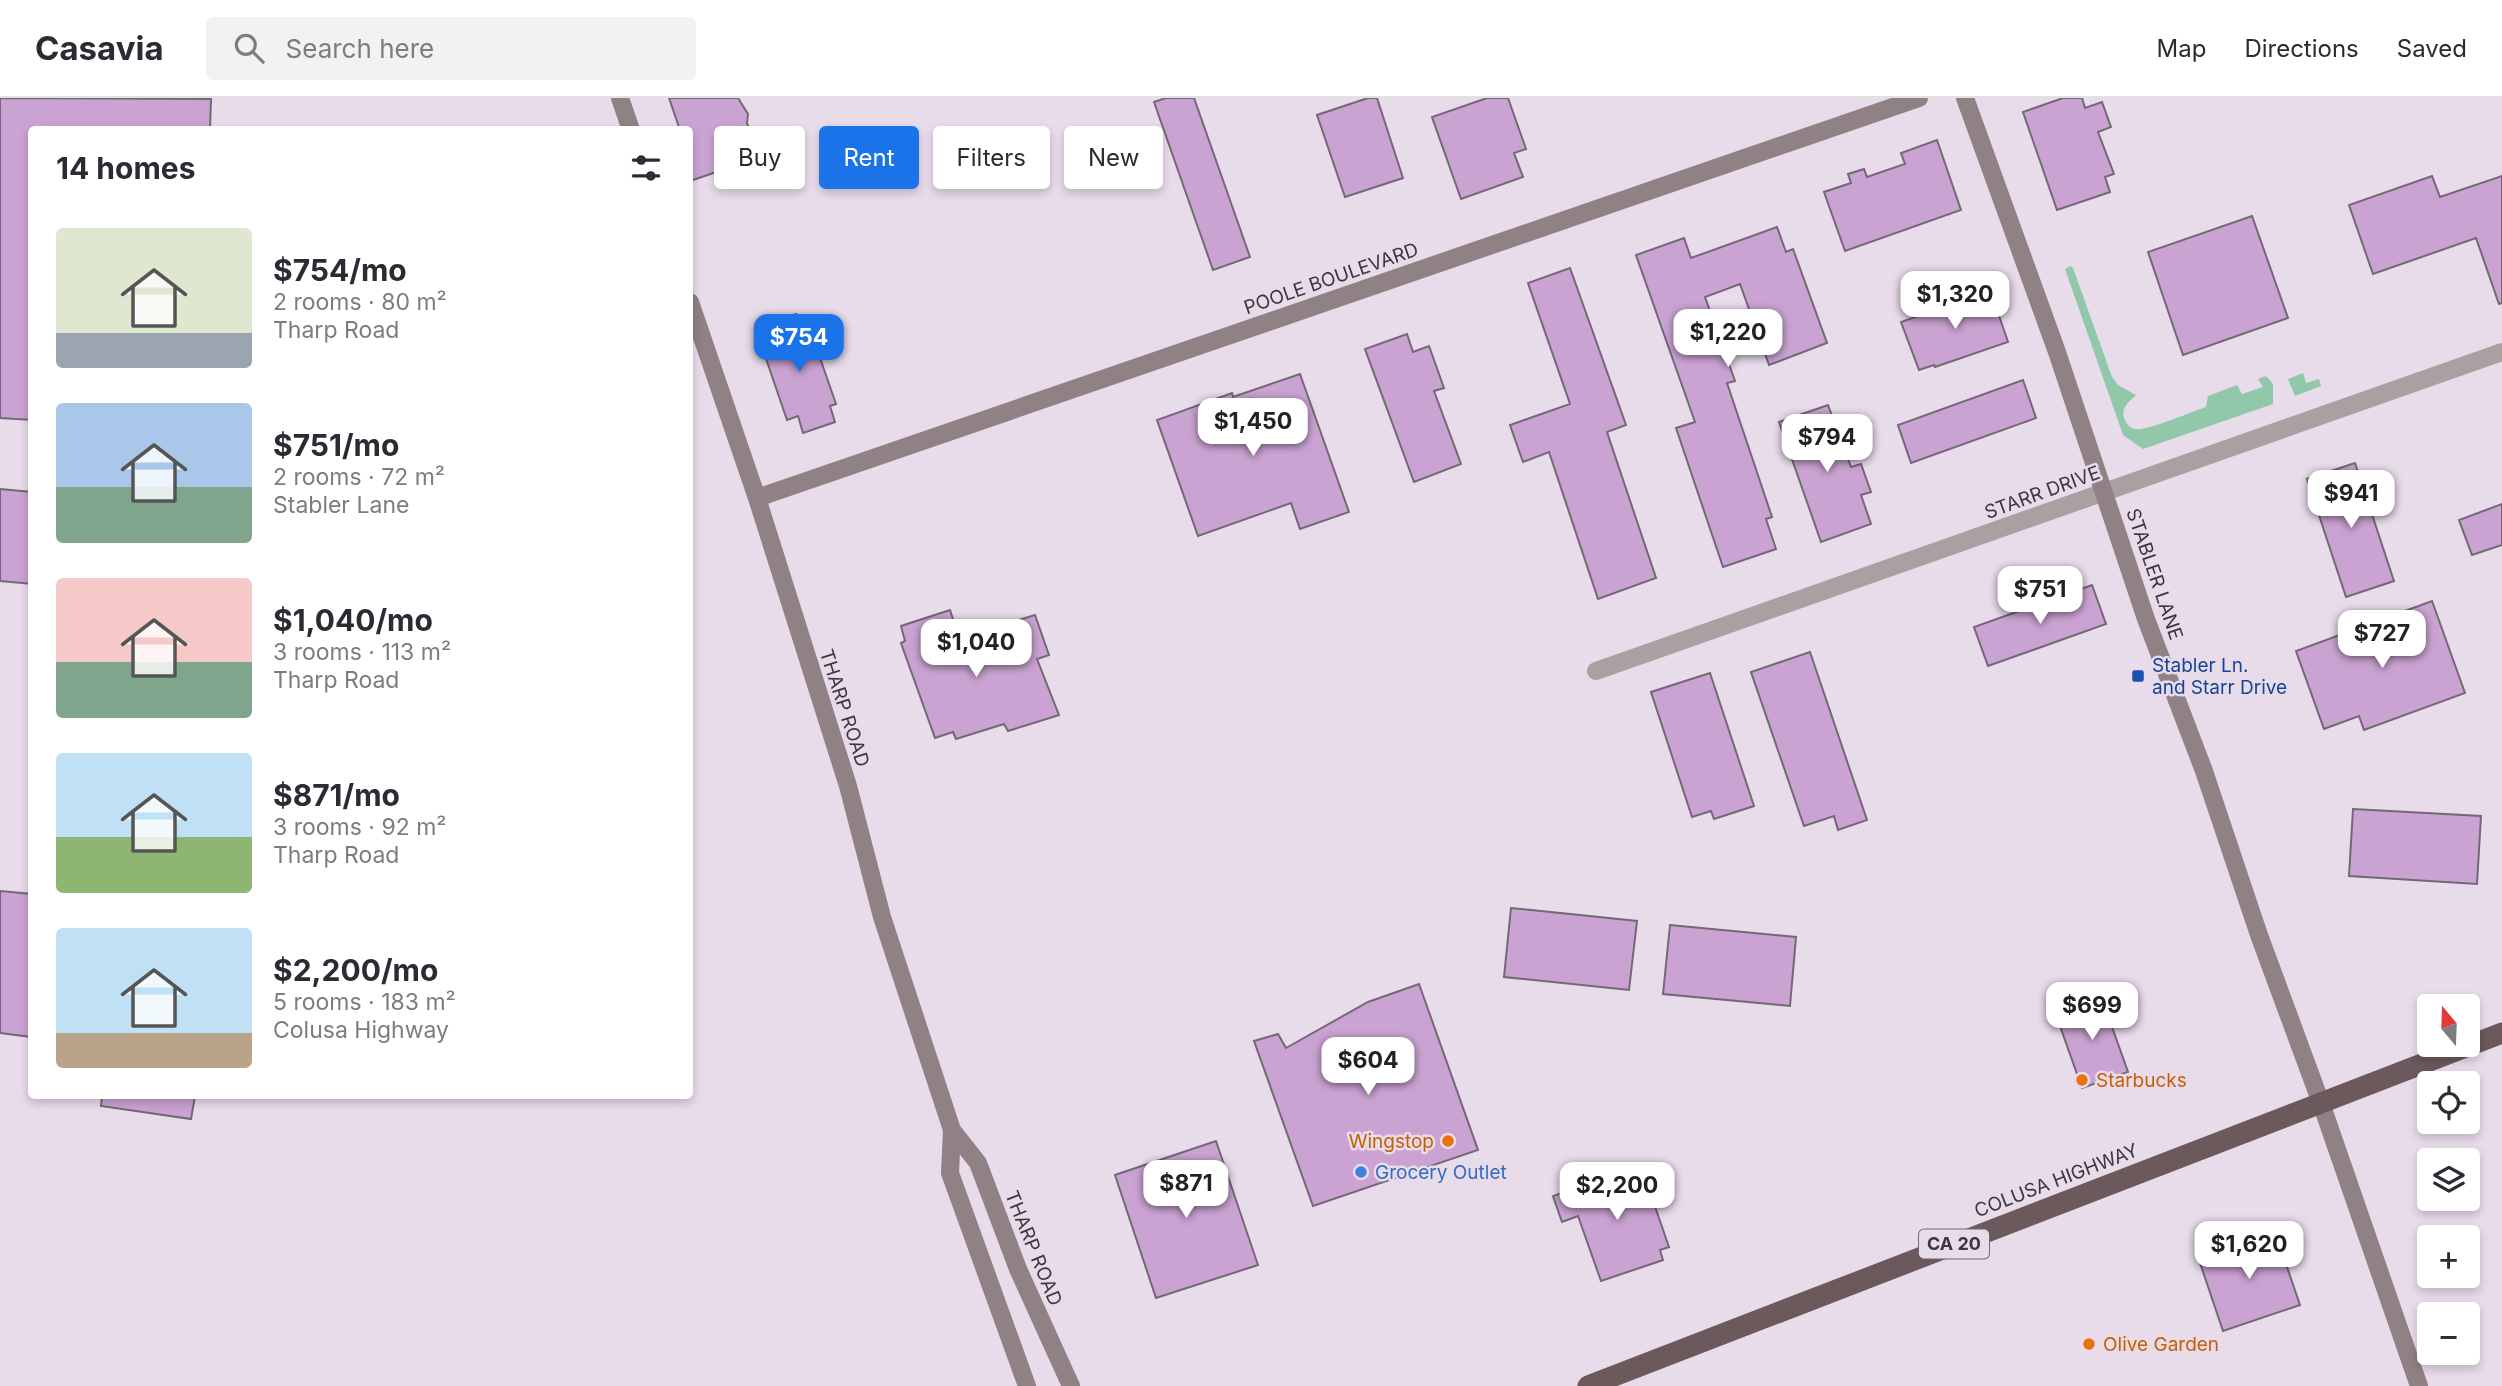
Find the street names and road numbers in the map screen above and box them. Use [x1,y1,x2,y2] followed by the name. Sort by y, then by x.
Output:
[1241,238,1421,319] street label: POOLE BOULEVARD
[1981,461,2103,524] street label: STARR DRIVE
[2121,505,2188,643] street label: STABLER LANE
[815,647,874,770] street label: THARP ROAD
[1971,1139,2141,1222] street label: COLUSA HIGHWAY
[1000,1187,1067,1309] street label: THARP ROAD
[1919,1230,1989,1259] road number: CA 20

